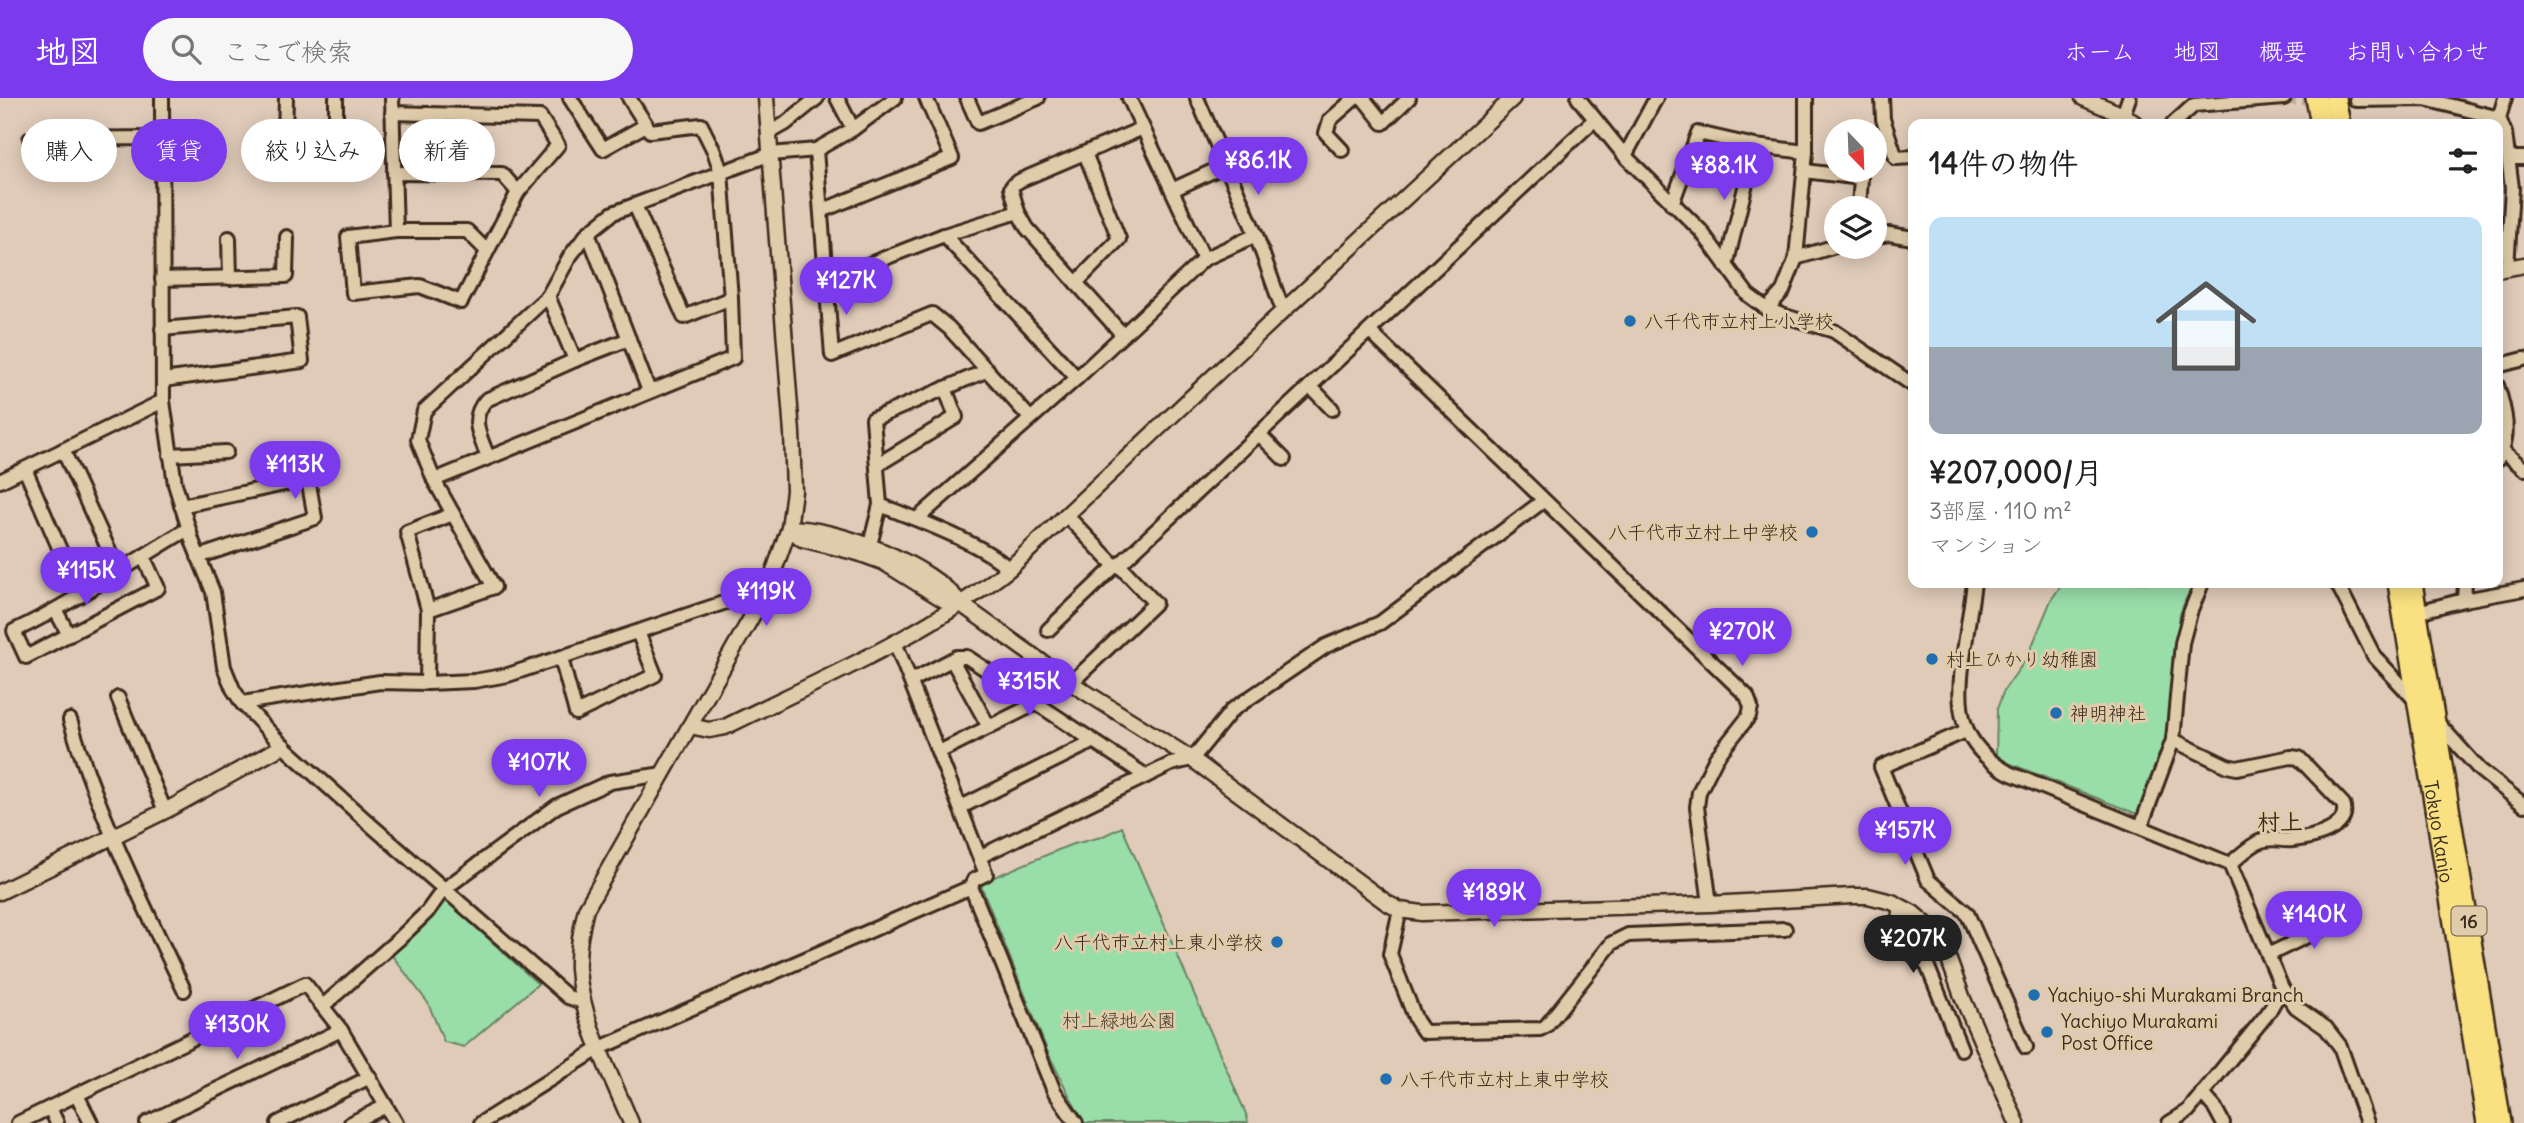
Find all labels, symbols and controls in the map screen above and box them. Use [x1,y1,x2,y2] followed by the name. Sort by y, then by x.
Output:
[143,18,633,81] search box
[35,30,101,72] text: 地図
[167,30,205,68] icon: search
[223,35,353,68] text: ここで検索
[2064,36,2135,66] text: ホーム
[2173,36,2221,66] text: 地図
[2259,36,2307,66] text: 概要
[2345,36,2489,66] text: お問い合わせ
[21,119,117,182] chip: 購入
[131,119,227,182] chip: 賃貸
[241,119,385,182] chip: 絞り込み
[399,119,495,182] chip: 新着
[1824,119,1886,182] north arrow
[1824,119,1887,259] map controls
[1201,138,1315,197] pin: ¥86.1K
[1667,142,1781,202] pin: ¥88.1K
[2444,142,2482,180] icon: filters
[1929,144,2078,182] text: 14件の物件
[1224,145,1292,174] text: ¥86.1K
[1690,150,1758,179] text: ¥88.1K
[1824,196,1887,259] button: layers
[797,258,895,317] pin: ¥127K
[2143,263,2269,389] icon: home
[816,265,876,294] text: ¥127K
[1644,309,1834,333] place label: 八千代市立村上小学校
[1622,313,1638,329] marker: 八千代市立村上小学校
[246,442,344,501] pin: ¥113K
[266,449,325,478] text: ¥113K
[1929,453,2103,491] text: ¥207,000/月
[1929,496,2072,525] text: 3部屋 · 110 m²
[1608,520,1798,544] place label: 八千代市立村上中学校
[1804,524,1820,540] marker: 八千代市立村上中学校
[1929,530,2043,559] text: マンション
[37,547,135,607] pin: ¥115K
[56,555,116,584] text: ¥115K
[717,568,815,628] pin: ¥119K
[736,576,796,605] text: ¥119K
[1693,608,1791,668] pin: ¥270K
[1709,616,1775,645] text: ¥270K
[1946,647,2098,671] place label: 村上ひかり幼稚園
[1924,651,1940,667] marker: 村上ひかり幼稚園
[980,658,1078,718] pin: ¥315K
[998,666,1060,695] text: ¥315K
[2070,701,2146,725] place label: 神明神社
[2048,705,2064,721] marker: 神明神社
[490,740,588,799] pin: ¥107K
[508,747,570,776] text: ¥107K
[2419,779,2459,885] street label: Tokyo Kanjo
[2257,807,2303,836] district label: 村上
[1856,808,1954,867] pin: ¥157K
[1874,815,1936,844] text: ¥157K
[1445,870,1543,929] pin: ¥189K
[1462,877,1526,906] text: ¥189K
[2265,892,2363,951] pin: ¥140K
[2281,899,2347,928] text: ¥140K
[2452,906,2486,936] road number: 16
[1864,916,1962,975] pin: ¥207K
[1880,923,1946,952] text: ¥207K
[1054,930,1263,954] place label: 八千代市立村上東小学校
[1269,934,1285,950] marker: 八千代市立村上東小学校
[2048,983,2304,1007] place label: Yachiyo-shi Murakami Branch
[2026,987,2042,1003] marker: Yachiyo-shi Murakami Branch
[188,1002,286,1061] pin: ¥130K
[1062,1008,1176,1032] park label: 村上緑地公園
[205,1009,270,1038] text: ¥130K
[2061,1009,2218,1055] place label: Yachiyo Murakami Post Office
[2039,1024,2055,1040] marker: Yachiyo Murakami Post Office
[1400,1067,1609,1091] place label: 八千代市立村上東中学校
[1378,1071,1394,1087] marker: 八千代市立村上東中学校

